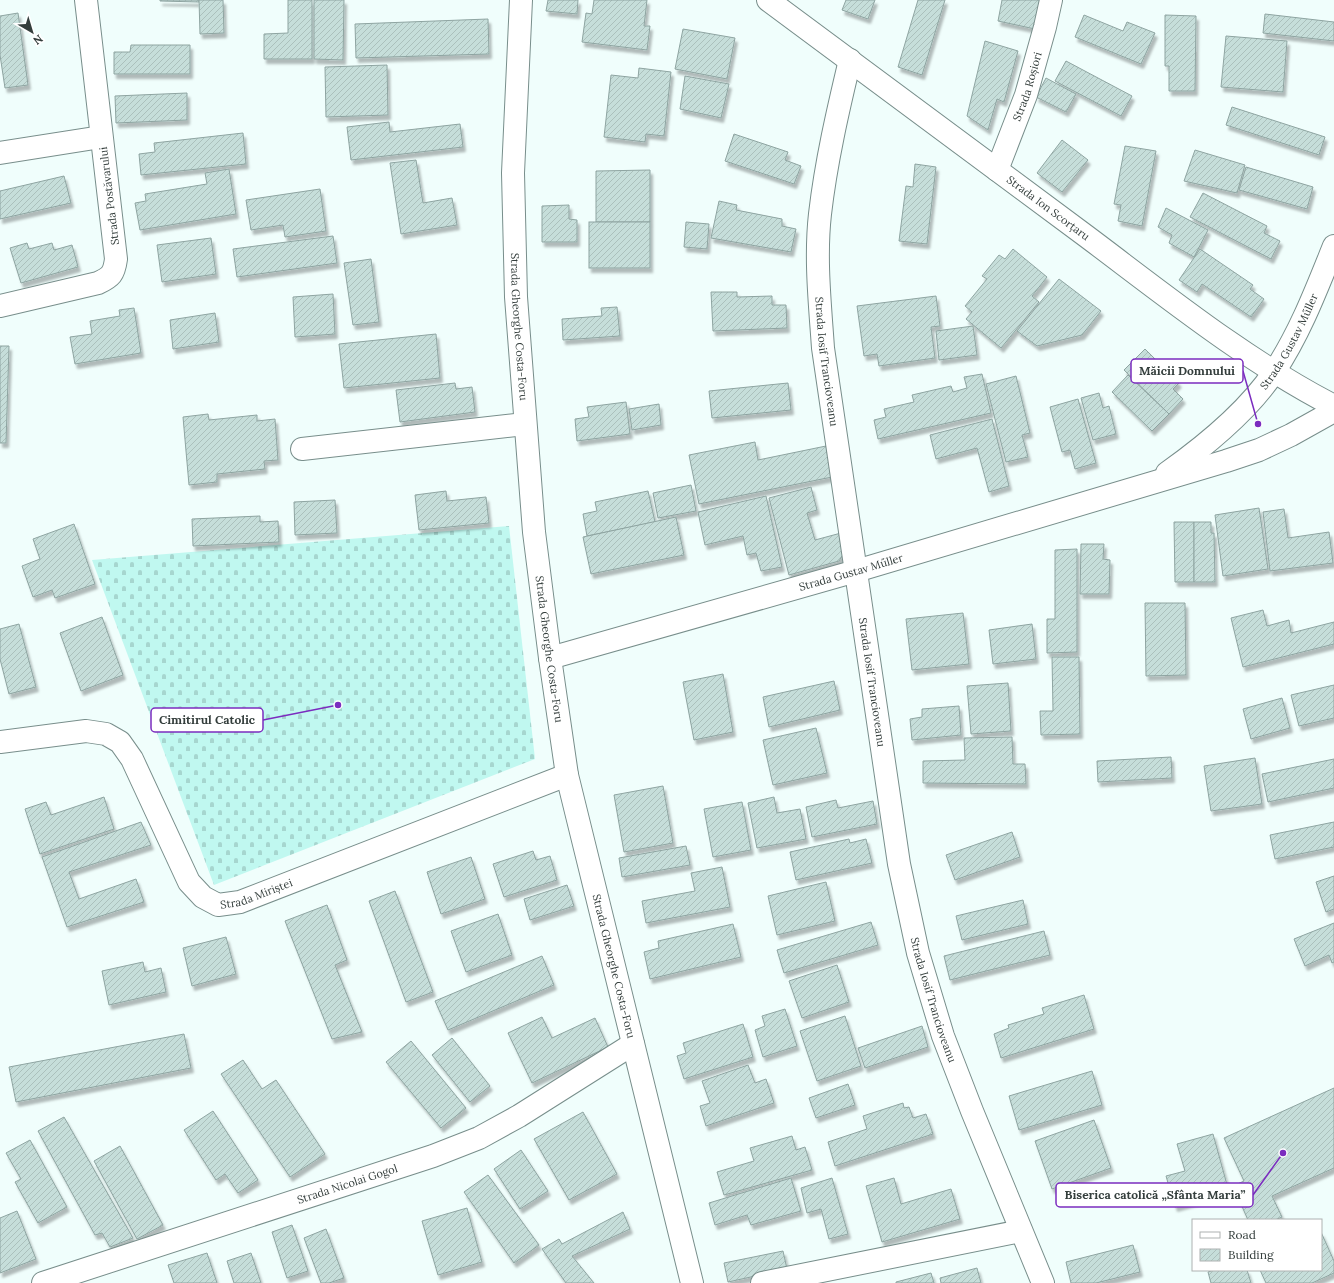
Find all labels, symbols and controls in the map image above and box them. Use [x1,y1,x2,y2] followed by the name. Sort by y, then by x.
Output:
[12,12,52,52] north arrow
[30,32,46,48] text: N
[1010,50,1045,123] street label: Strada Roșiori
[96,146,122,246] street label: Strada Postăvarului
[1004,172,1093,244] street label: Strada Ion Scorțaru
[508,253,531,401] street label: Strada Gheorghe Costa-Foru
[1257,291,1321,392] street label: Strada Gustav Műller
[812,296,841,428] street label: Strada Iosif Trancioveanu
[1131,359,1243,383] callout: Măicii Domnului
[1139,363,1235,378] text: Măicii Domnului
[797,550,905,594] street label: Strada Gustav Műller
[533,575,566,724] street label: Strada Gheorghe Costa-Foru
[856,617,889,748] street label: Strada Iosif Trancioveanu
[151,708,263,732] callout: Cimitirul Catolic
[159,712,256,727] text: Cimitirul Catolic
[219,875,294,912] street label: Strada Miriștei
[590,893,639,1040] street label: Strada Gheorghe Costa-Foru
[908,936,960,1065] street label: Strada Iosif Trancioveanu
[295,1161,399,1207] street label: Strada Nicolai Gogol
[1056,1183,1253,1207] callout: Biserica catolică „Sfânta Maria”
[1065,1187,1245,1202] text: Biserica catolică „Sfânta Maria”
[1192,1219,1322,1271] legend
[1228,1227,1256,1242] text: Road
[1228,1247,1274,1262] text: Building

